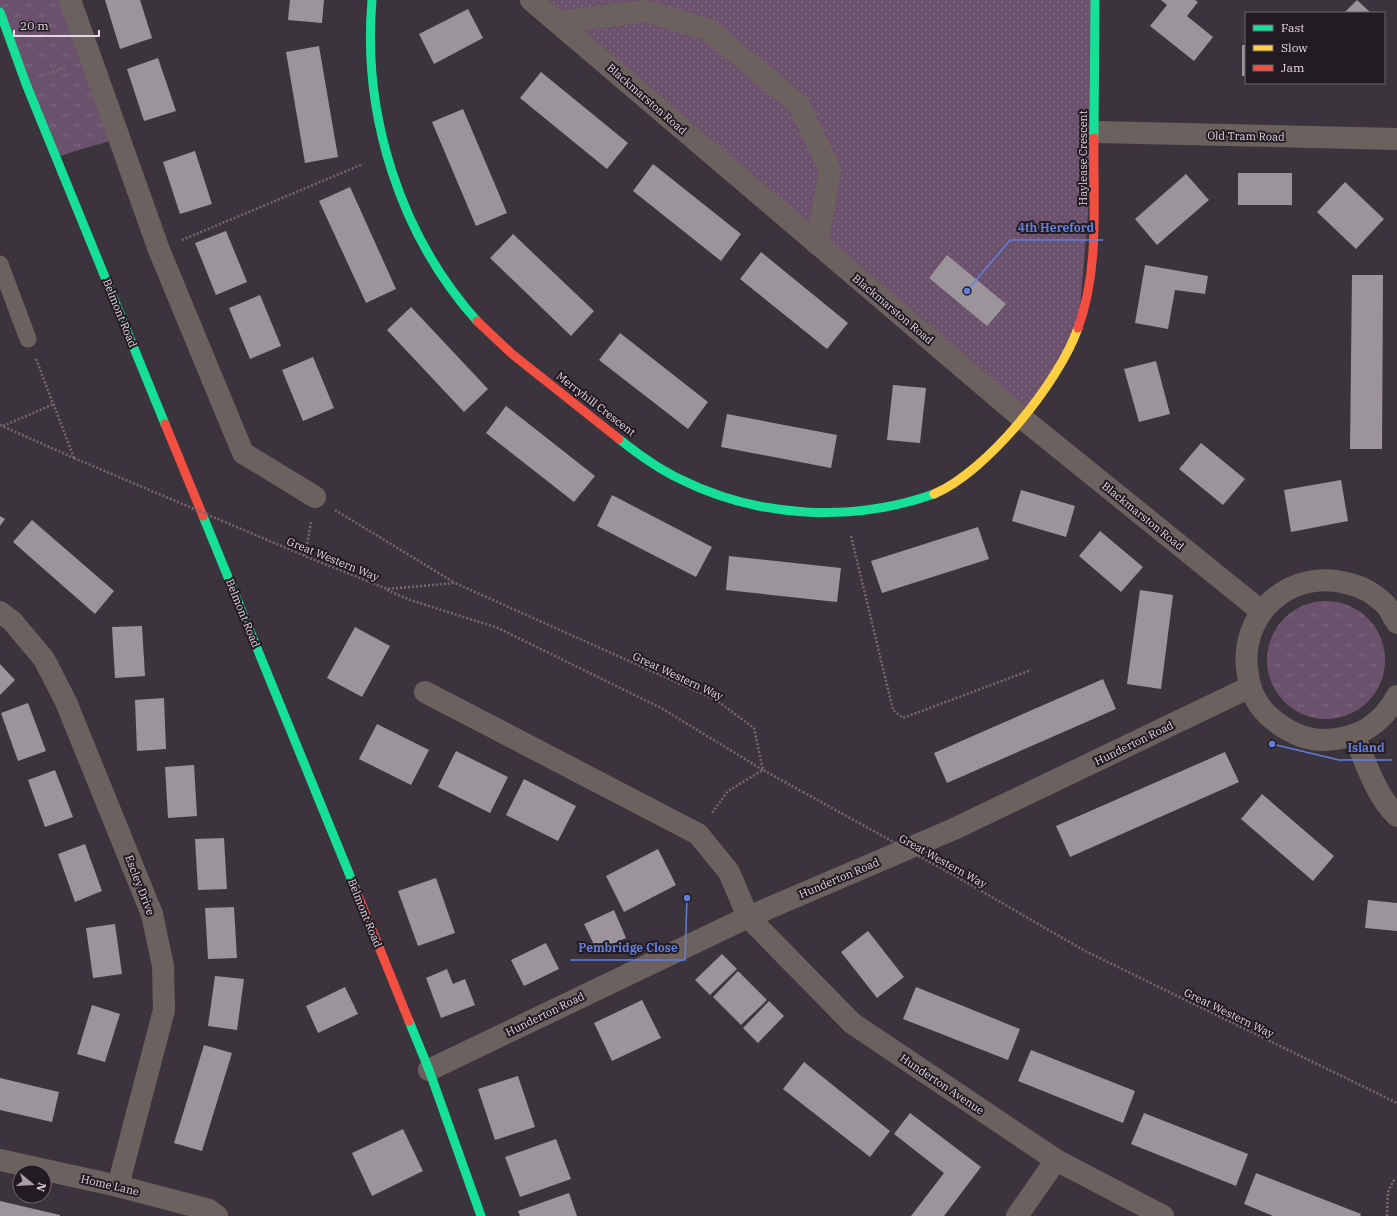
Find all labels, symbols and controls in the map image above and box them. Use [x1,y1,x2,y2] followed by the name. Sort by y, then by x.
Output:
[14,12,99,38] scale bar
[1245,12,1385,84] legend
[20,18,49,33] text: 20 m
[1281,20,1305,35] text: Fast
[1281,40,1308,55] text: Slow
[604,60,690,138] street label: Blackmarston Road
[1281,60,1305,75] text: Jam
[1076,110,1090,206] street label: Haylease Crescent
[1207,128,1285,144] street label: Old Tram Road
[1010,216,1103,240] callout: 4th Hereford
[1018,220,1095,235] text: 4th Hereford
[850,271,937,347] street label: Blackmarston Road
[100,277,140,350] street label: Belmont Road
[554,369,638,439] street label: Merryhill Crescent
[1099,479,1187,554] street label: Blackmarston Road
[285,534,381,584] street label: Great Western Way
[223,577,263,650] street label: Belmont Road
[630,649,726,703] street label: Great Western Way
[1092,718,1176,768] street label: Hunderton Road
[1339,736,1392,760] callout: Island
[1348,740,1385,755] text: Island
[897,831,990,891] street label: Great Western Way
[122,853,158,917] street label: Escley Drive
[797,855,882,901] street label: Hunderton Road
[345,877,385,950] street label: Belmont Road
[570,936,685,960] callout: Pembridge Close
[578,940,678,955] text: Pembridge Close
[1182,985,1276,1041] street label: Great Western Way
[503,989,587,1039] street label: Hunderton Road
[897,1051,987,1117] street label: Hunderton Avenue
[12,1164,52,1204] north arrow
[80,1172,141,1199] street label: Home Lane
[33,1181,50,1194] text: N

